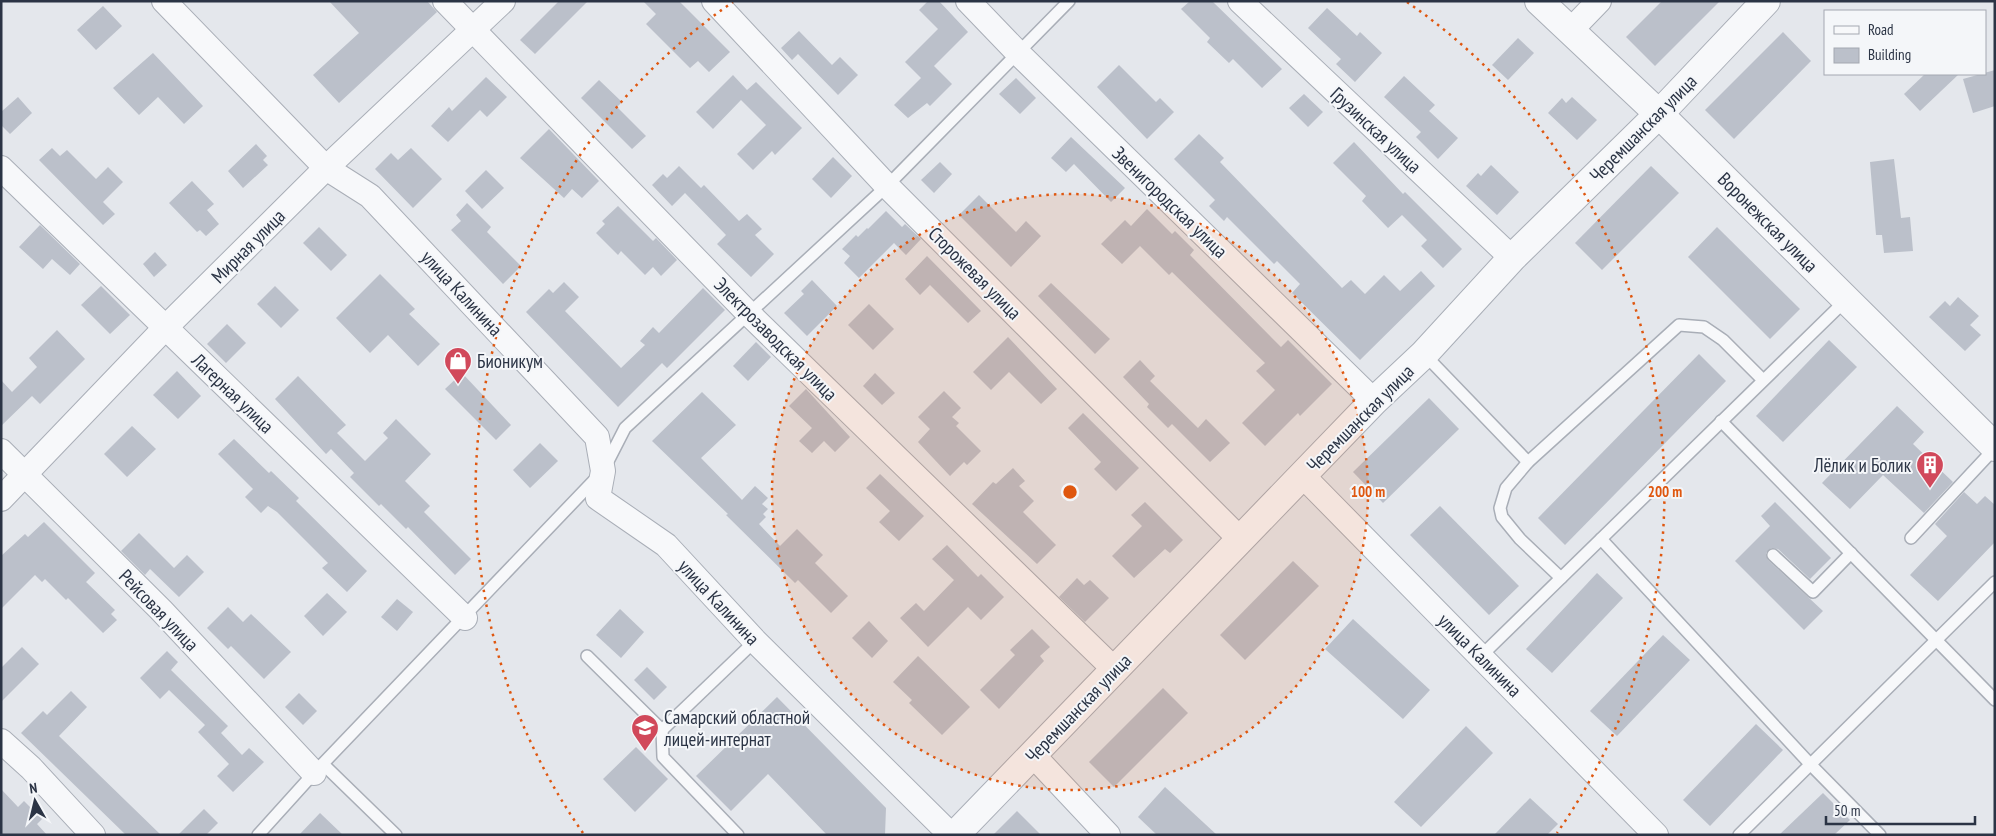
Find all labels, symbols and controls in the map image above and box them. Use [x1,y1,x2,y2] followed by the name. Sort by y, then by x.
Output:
[1824,10,1986,75] legend
[1868,20,1894,39] text: Road
[1868,45,1911,64] text: Building
[1584,69,1702,187] street label: Черемшанская улица
[1326,82,1426,178] street label: Грузинская улица
[1107,141,1233,263] street label: Звенигородская улица
[1713,167,1823,277] street label: Воронежская улица
[206,204,290,288] street label: Мирная улица
[924,222,1026,324] street label: Сторожевая улица
[416,245,508,341] street label: улица Калинина
[709,272,843,406] street label: Электрозаводская улица
[443,346,473,385] shop icon: Бионикум
[186,347,279,438] street label: Лагерная улица
[477,349,543,373] place label: Бионикум
[1301,359,1419,477] street label: Черемшанская улица
[1915,450,1945,489] building icon: Лёлик и Болик
[1813,453,1912,477] place label: Лёлик и Болик
[1351,482,1385,501] text: 100 m
[1648,482,1682,501] text: 200 m
[1061,483,1079,501] centre of rings
[673,554,765,650] street label: улица Калинина
[114,564,204,656] street label: Рейсовая улица
[1433,608,1527,702] street label: улица Калинина
[1020,649,1136,767] street label: Черемшанская улица
[663,705,810,751] place label: Самарский областной лицей-интернат
[630,713,660,752] school or university icon: Самарский областной лицей-интернат
[10,776,60,826] north arrow
[28,779,38,798] text: N
[1826,794,1975,826] scale bar
[1834,801,1860,820] text: 50 m

